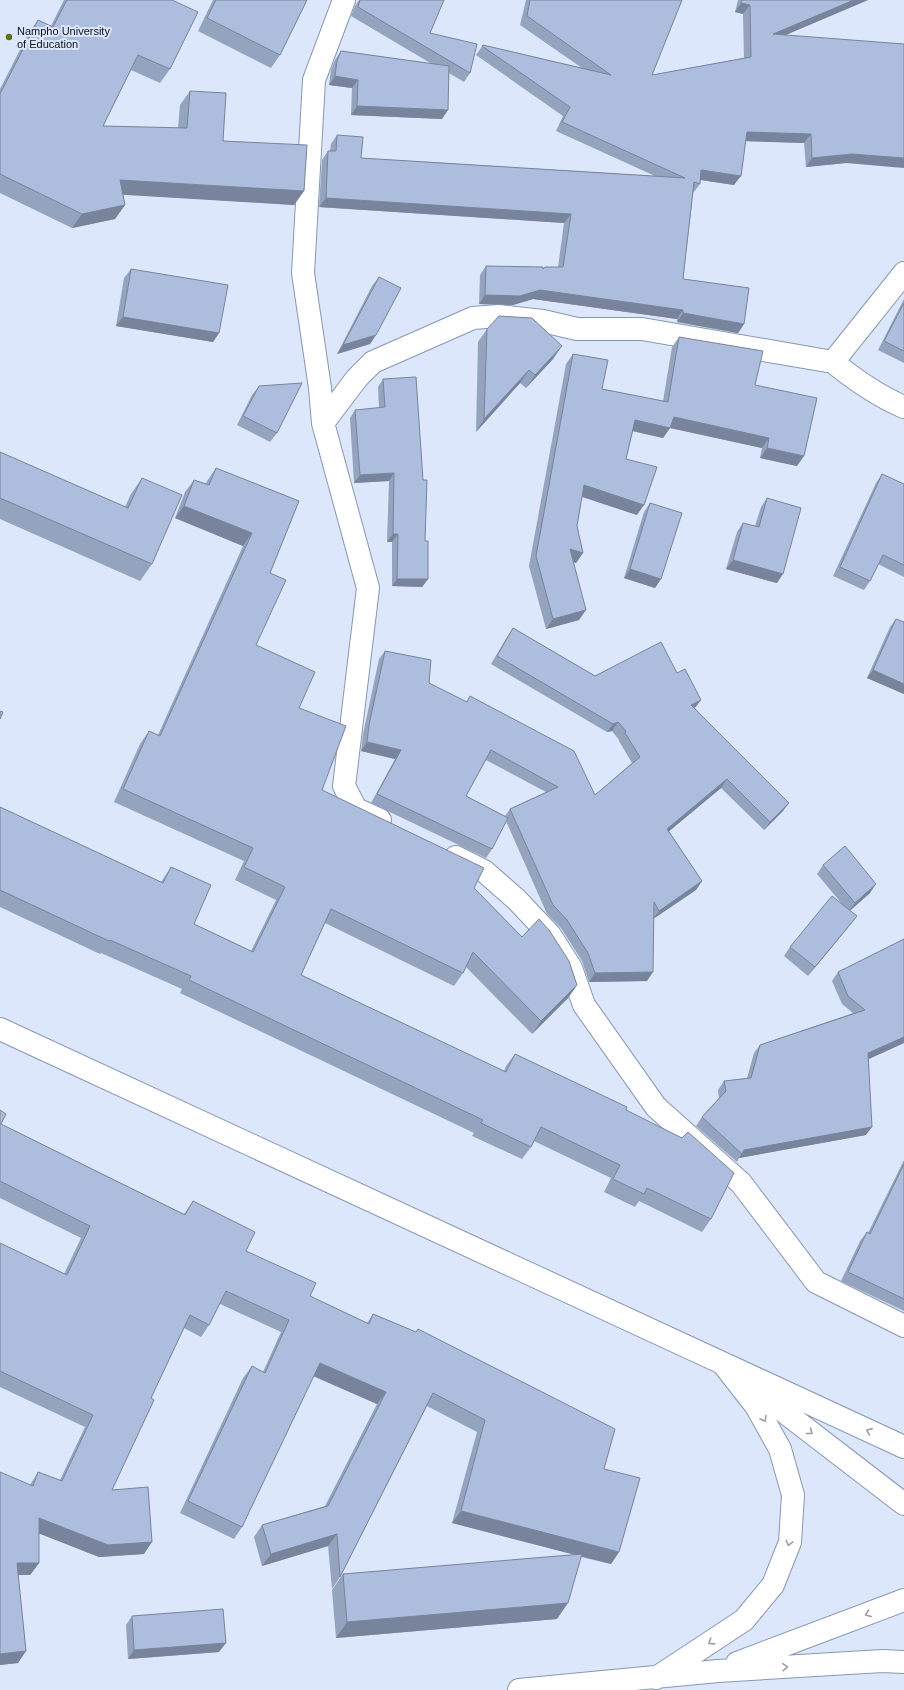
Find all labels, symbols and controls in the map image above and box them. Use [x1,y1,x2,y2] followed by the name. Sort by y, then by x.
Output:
[17,25,110,50] place label: Nampho University of Education
[4,32,14,42] marker: Nampho University of Education
[759,1415,766,1422] one-way arrow
[806,1427,813,1434] one-way arrow
[865,1428,873,1436] one-way arrow
[785,1539,794,1546] one-way arrow
[864,1610,871,1618] one-way arrow
[709,1637,716,1644] one-way arrow
[782,1662,788,1671] one-way arrow

